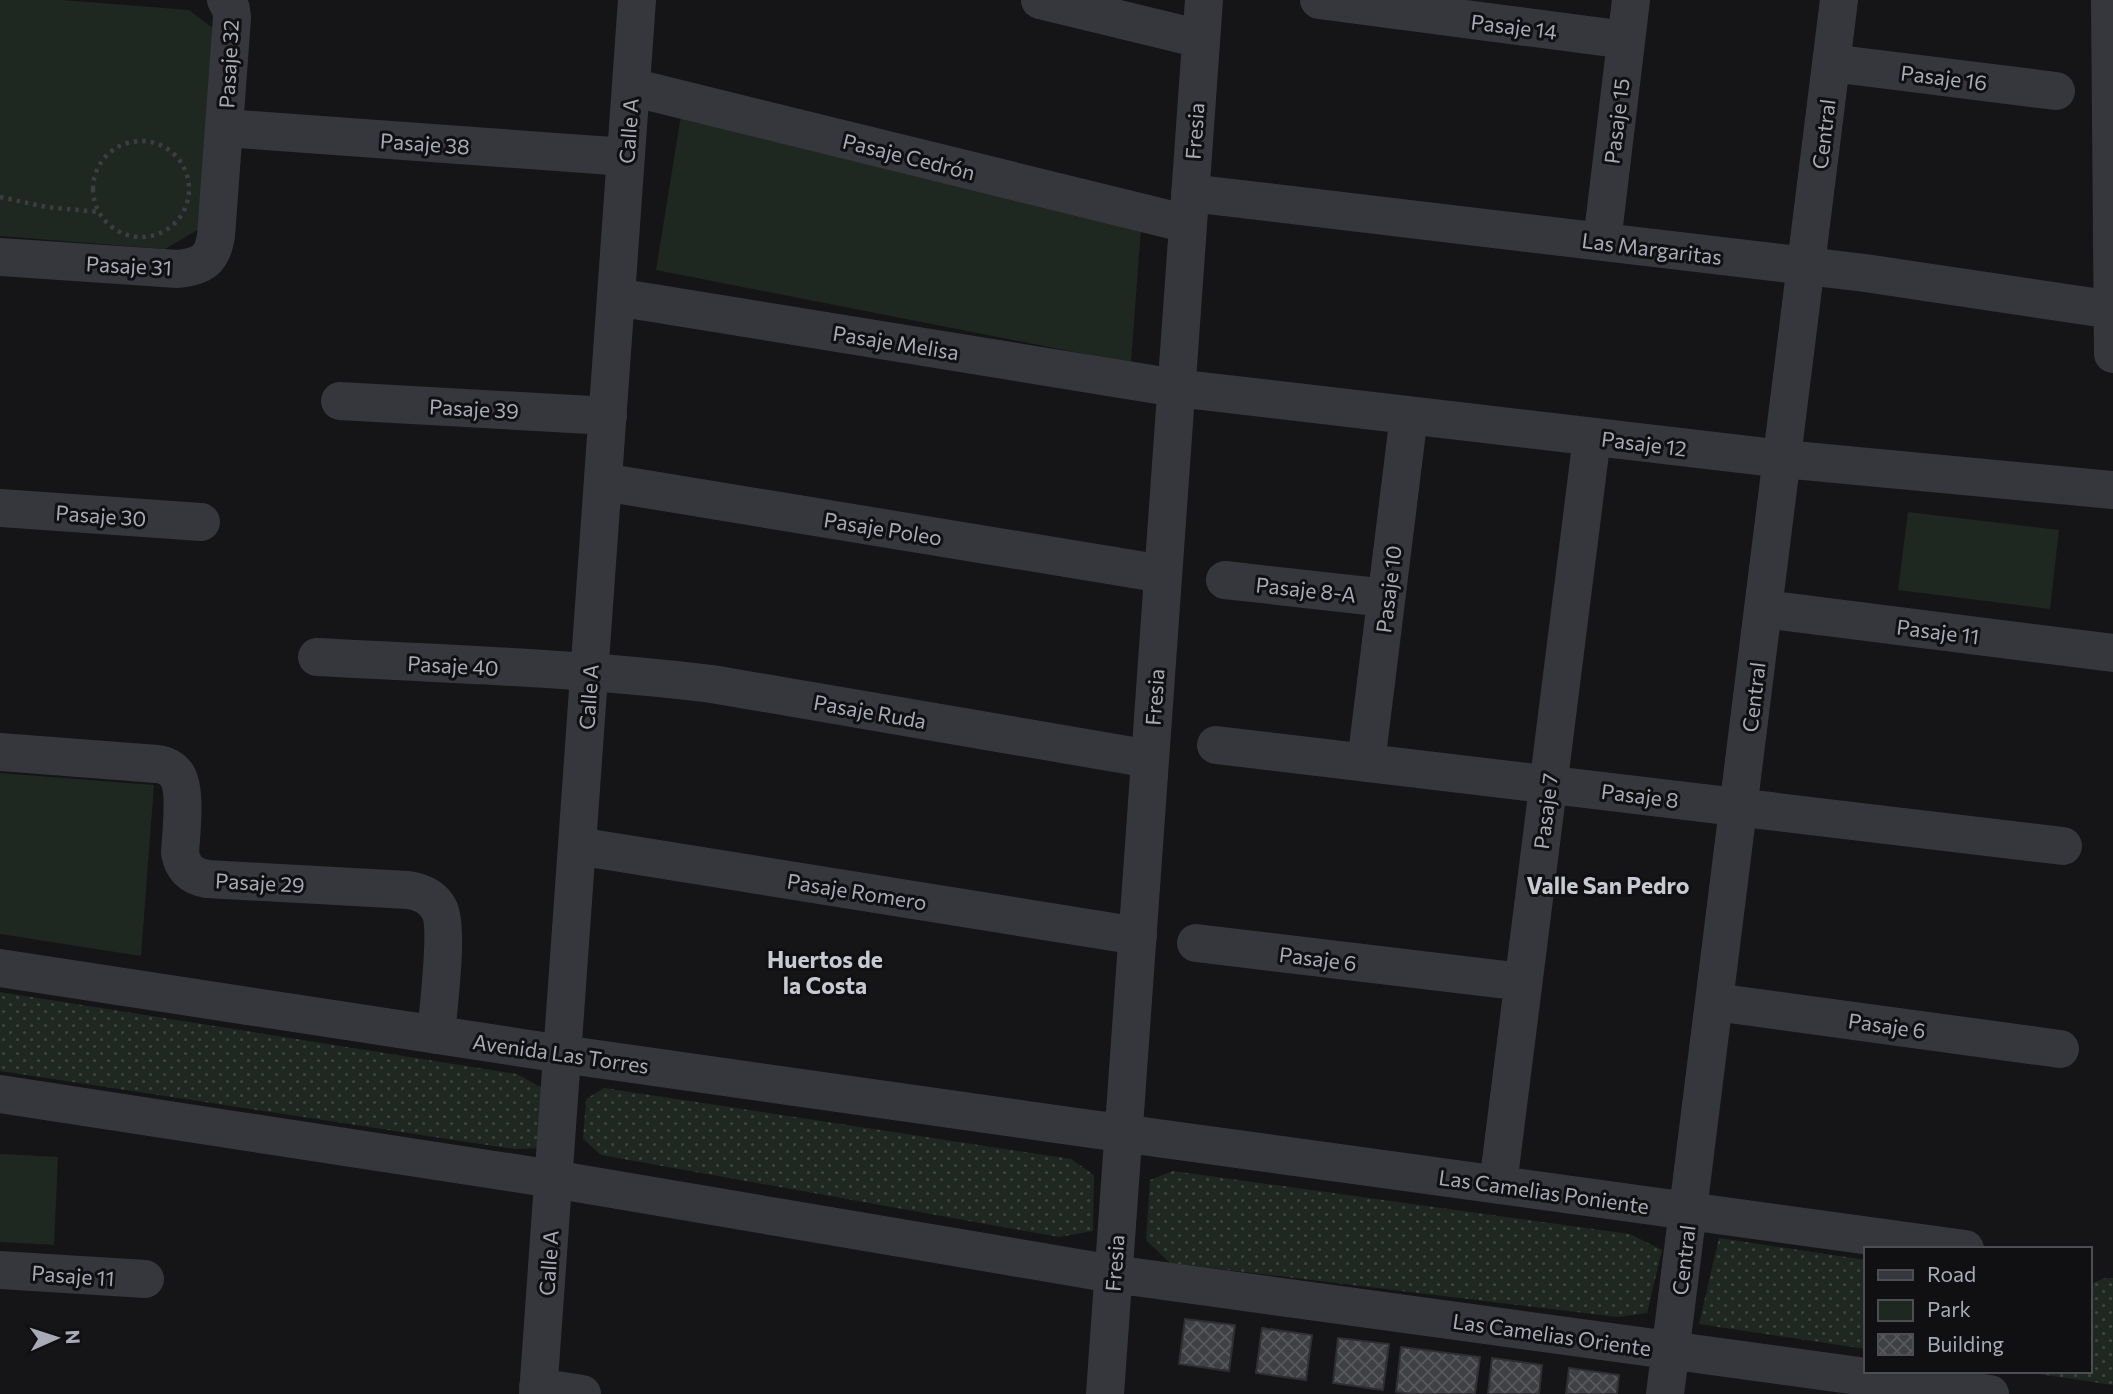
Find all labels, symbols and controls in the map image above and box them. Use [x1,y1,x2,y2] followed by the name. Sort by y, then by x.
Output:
[1469,8,1559,44] street label: Pasaje 14
[213,19,243,109] street label: Pasaje 32
[1899,59,1989,95] street label: Pasaje 16
[1598,77,1634,165] street label: Pasaje 15
[613,97,643,165] street label: Calle A
[1806,97,1840,171] street label: Central
[1180,102,1208,160] street label: Fresia
[379,127,471,159] street label: Pasaje 38
[840,127,978,185] street label: Pasaje Cedrón
[1581,227,1723,269] street label: Las Margaritas
[85,250,173,280] street label: Pasaje 31
[831,320,961,364] street label: Pasaje Melisa
[428,393,520,423] street label: Pasaje 39
[1600,425,1688,461] street label: Pasaje 12
[55,499,147,531] street label: Pasaje 30
[822,506,944,550] street label: Pasaje Poleo
[1370,544,1406,634] street label: Pasaje 10
[1255,571,1357,607] street label: Pasaje 8-A
[1895,614,1981,648] street label: Pasaje 11
[407,650,499,680] street label: Pasaje 40
[1736,660,1770,734] street label: Central
[573,663,603,731] street label: Calle A
[1140,668,1168,726] street label: Fresia
[812,689,928,733] street label: Pasaje Ruda
[1528,772,1562,850] street label: Pasaje 7
[1600,778,1680,812] street label: Pasaje 8
[215,867,305,897] street label: Pasaje 29
[785,868,929,914] street label: Pasaje Romero
[1527,871,1689,899] district label: Valle San Pedro
[1278,941,1358,975] street label: Pasaje 6
[767,945,883,999] district label: Huertos de la Costa
[1847,1007,1927,1043] street label: Pasaje 6
[471,1028,651,1078] street label: Avenida Las Torres
[1437,1164,1651,1218] street label: Las Camelias Poniente
[1666,1223,1700,1297] street label: Central
[533,1229,563,1297] street label: Calle A
[1100,1234,1128,1292] street label: Fresia
[1864,1247,2092,1373] legend
[31,1260,115,1290] street label: Pasaje 11
[1927,1261,1976,1286] text: Road
[1927,1296,1971,1321] text: Park
[21,1303,91,1373] north arrow
[1451,1308,1653,1360] street label: Las Camelias Oriente
[62,1329,85,1345] text: N
[1927,1331,2004,1356] text: Building

